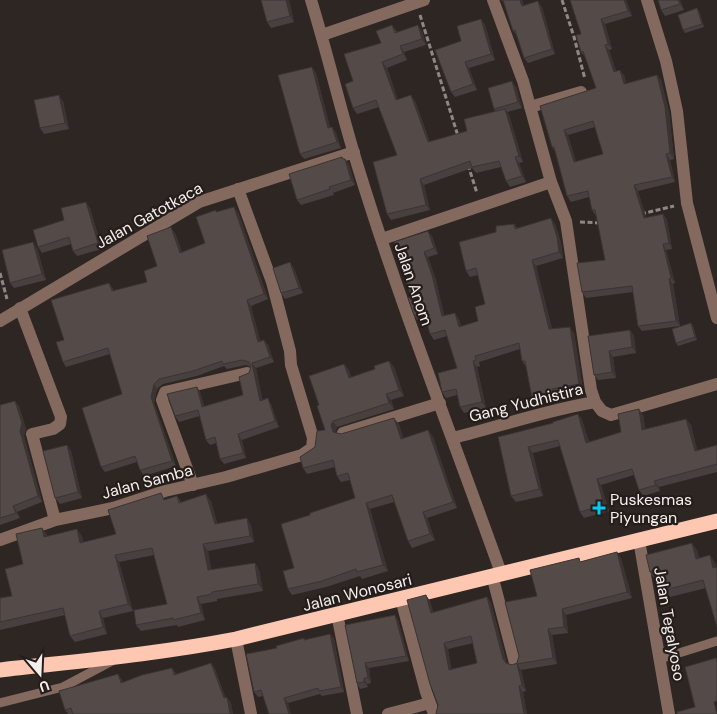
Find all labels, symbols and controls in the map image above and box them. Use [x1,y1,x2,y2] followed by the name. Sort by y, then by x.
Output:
[92,177,206,253] street label: Jalan Gatotkaca
[390,240,437,328] street label: Jalan Anom
[467,378,585,427] street label: Gang Yudhistira
[99,459,195,504] street label: Jalan Samba
[610,489,692,528] place label: Puskesmas Piyungan
[592,501,606,515] marker: Puskesmas Piyungan
[649,565,690,683] street label: Jalan Tegalyoso
[300,569,414,616] street label: Jalan Wonosari
[15,649,65,699] north arrow
[37,676,52,696] text: U

